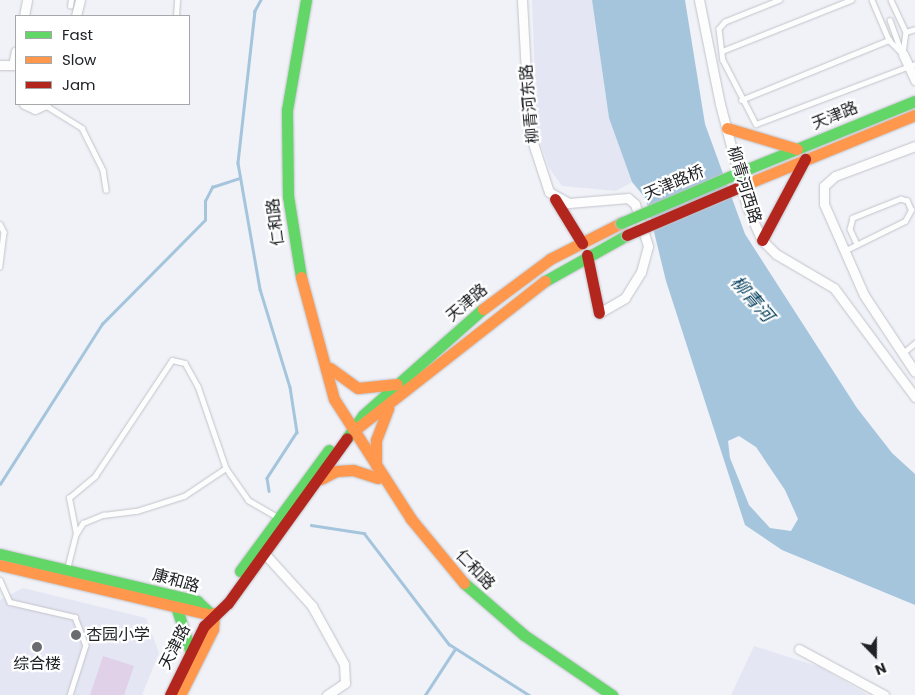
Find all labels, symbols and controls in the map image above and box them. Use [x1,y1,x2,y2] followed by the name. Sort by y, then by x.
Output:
[15,15,190,105] legend
[62,24,93,45] text: Fast
[62,49,96,70] text: Slow
[517,63,543,145] street label: 柳青河东路
[62,74,96,95] text: Jam
[809,98,861,134] street label: 天津路
[723,144,765,226] street label: 柳青河西路
[641,162,707,204] street label: 天津路桥
[264,197,288,247] street label: 仁和路
[726,272,778,326] water label: 柳青河
[442,280,492,326] street label: 天津路
[451,546,499,594] street label: 仁和路
[150,565,202,597] street label: 康和路
[156,621,194,673] street label: 天津路
[86,625,150,645] place label: 杏园小学
[70,629,82,641] marker: 杏园小学
[850,630,900,680] north arrow
[31,641,43,653] marker: 综合楼
[13,654,61,674] place label: 综合楼
[872,658,889,680] text: N

